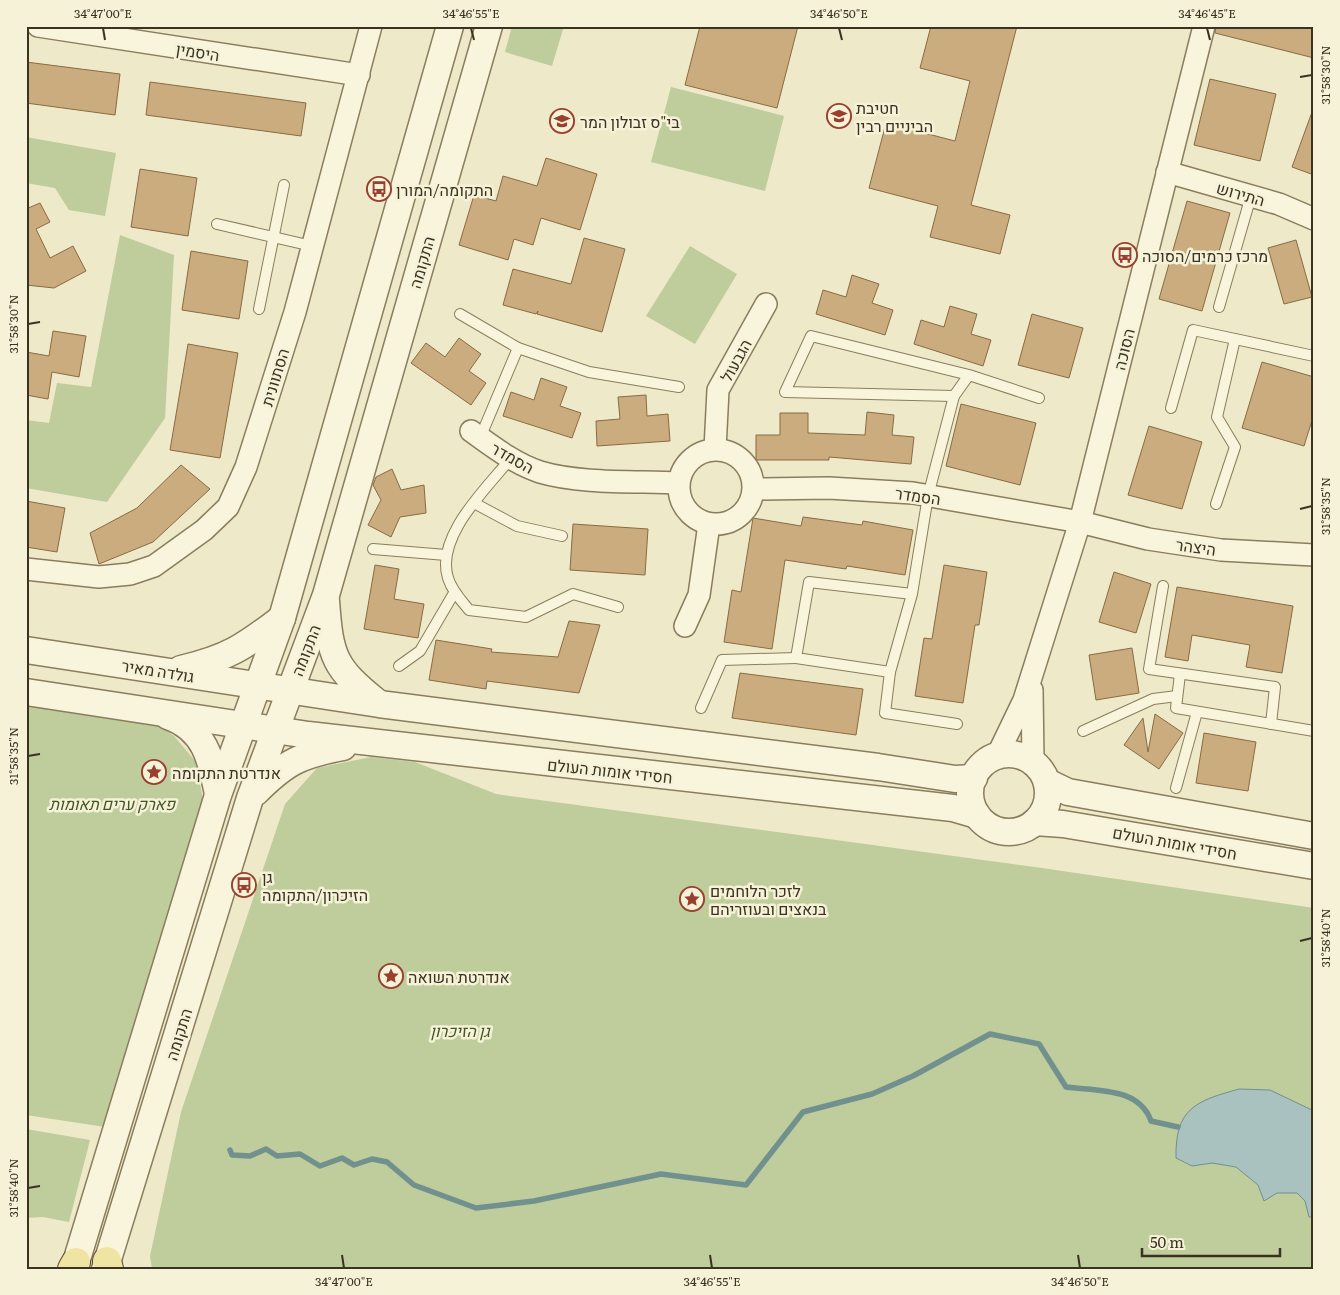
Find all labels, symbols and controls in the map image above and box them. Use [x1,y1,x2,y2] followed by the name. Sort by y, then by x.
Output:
[74,4,132,22] text: 34°47'00"E
[442,4,500,22] text: 34°46'55"E
[810,4,868,22] text: 34°46'50"E
[1178,4,1236,22] text: 34°46'45"E
[174,36,222,66] street label: היסמין
[1316,46,1334,104] text: 31°58'30"N
[856,95,933,137] place label: חטיבת הביניים רבין
[826,103,852,129] school or university icon: חטיבת הביניים רבין
[549,108,575,134] school or university icon: בי"ס זבולון המר
[580,109,680,133] place label: בי"ס זבולון המר
[1214,175,1268,211] street label: התירוש
[366,176,392,202] bus stop icon: התקומה/המורן
[396,177,493,201] place label: התקומה/המורן
[402,233,440,291] street label: התקומה
[1112,242,1138,268] bus stop icon: מרכז כרמים/הסוכה
[1142,243,1268,267] place label: מרכז כרמים/הסוכה
[4,295,22,353] text: 31°58'30"N
[1106,326,1140,372] street label: הסוכה
[713,334,757,386] street label: הגבעול
[254,345,294,409] street label: הסתוונית
[487,435,539,479] street label: הסמדר
[1316,477,1334,535] text: 31°58'35"N
[894,480,942,510] street label: הסמדר
[1174,531,1218,561] street label: היצהר
[284,621,326,679] street label: התקומה
[120,652,196,688] street label: גולדה מאיר
[4,727,22,785] text: 31°58'35"N
[546,751,674,789] street label: חסידי אומות העולם
[141,759,167,785] place icon: אנדרטת התקומה
[172,760,281,784] place label: אנדרטת התקומה
[49,791,176,815] park label: פארק ערים תאומות
[1111,819,1239,865] street label: חסידי אומות העולם
[262,864,368,906] place label: גן הזיכרון/התקומה
[231,872,257,898] bus stop icon: גן הזיכרון/התקומה
[710,878,827,920] place label: לזכר הלוחמים בנאצים ובעוזריהם
[679,886,705,912] place icon: לזכר הלוחמים בנאצים ובעוזריהם
[1316,908,1334,968] text: 31°58'40"N
[378,963,404,989] place icon: אנדרטת השואה
[408,964,510,988] place label: אנדרטת השואה
[159,1005,197,1063] street label: התקומה
[430,1018,492,1042] park label: גן הזיכרון
[4,1158,22,1218] text: 31°58'40"N
[1142,1225,1280,1257] scale bar
[1150,1230,1184,1253] text: 50 m
[315,1272,373,1290] text: 34°47'00"E
[683,1272,741,1290] text: 34°46'55"E
[1051,1272,1109,1290] text: 34°46'50"E

